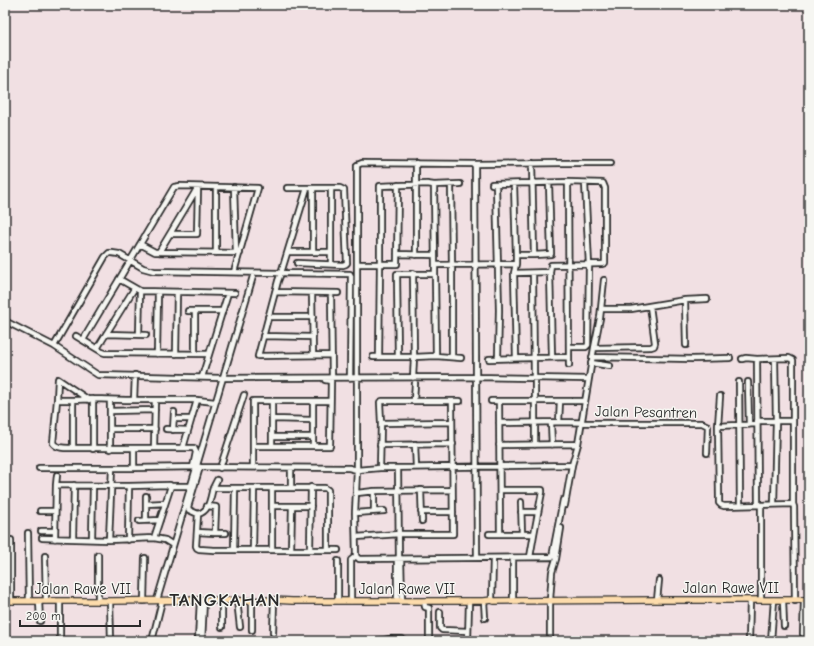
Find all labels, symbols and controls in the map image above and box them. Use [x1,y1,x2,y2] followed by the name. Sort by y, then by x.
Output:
[595,402,697,422] street label: Jalan Pesantren
[683,579,779,597] street label: Jalan Rawe VII
[35,580,131,598] street label: Jalan Rawe VII
[359,580,455,598] street label: Jalan Rawe VII
[169,589,281,611] district label: TANGKAHAN
[20,602,140,628] scale bar
[26,609,61,623] text: 200 m

